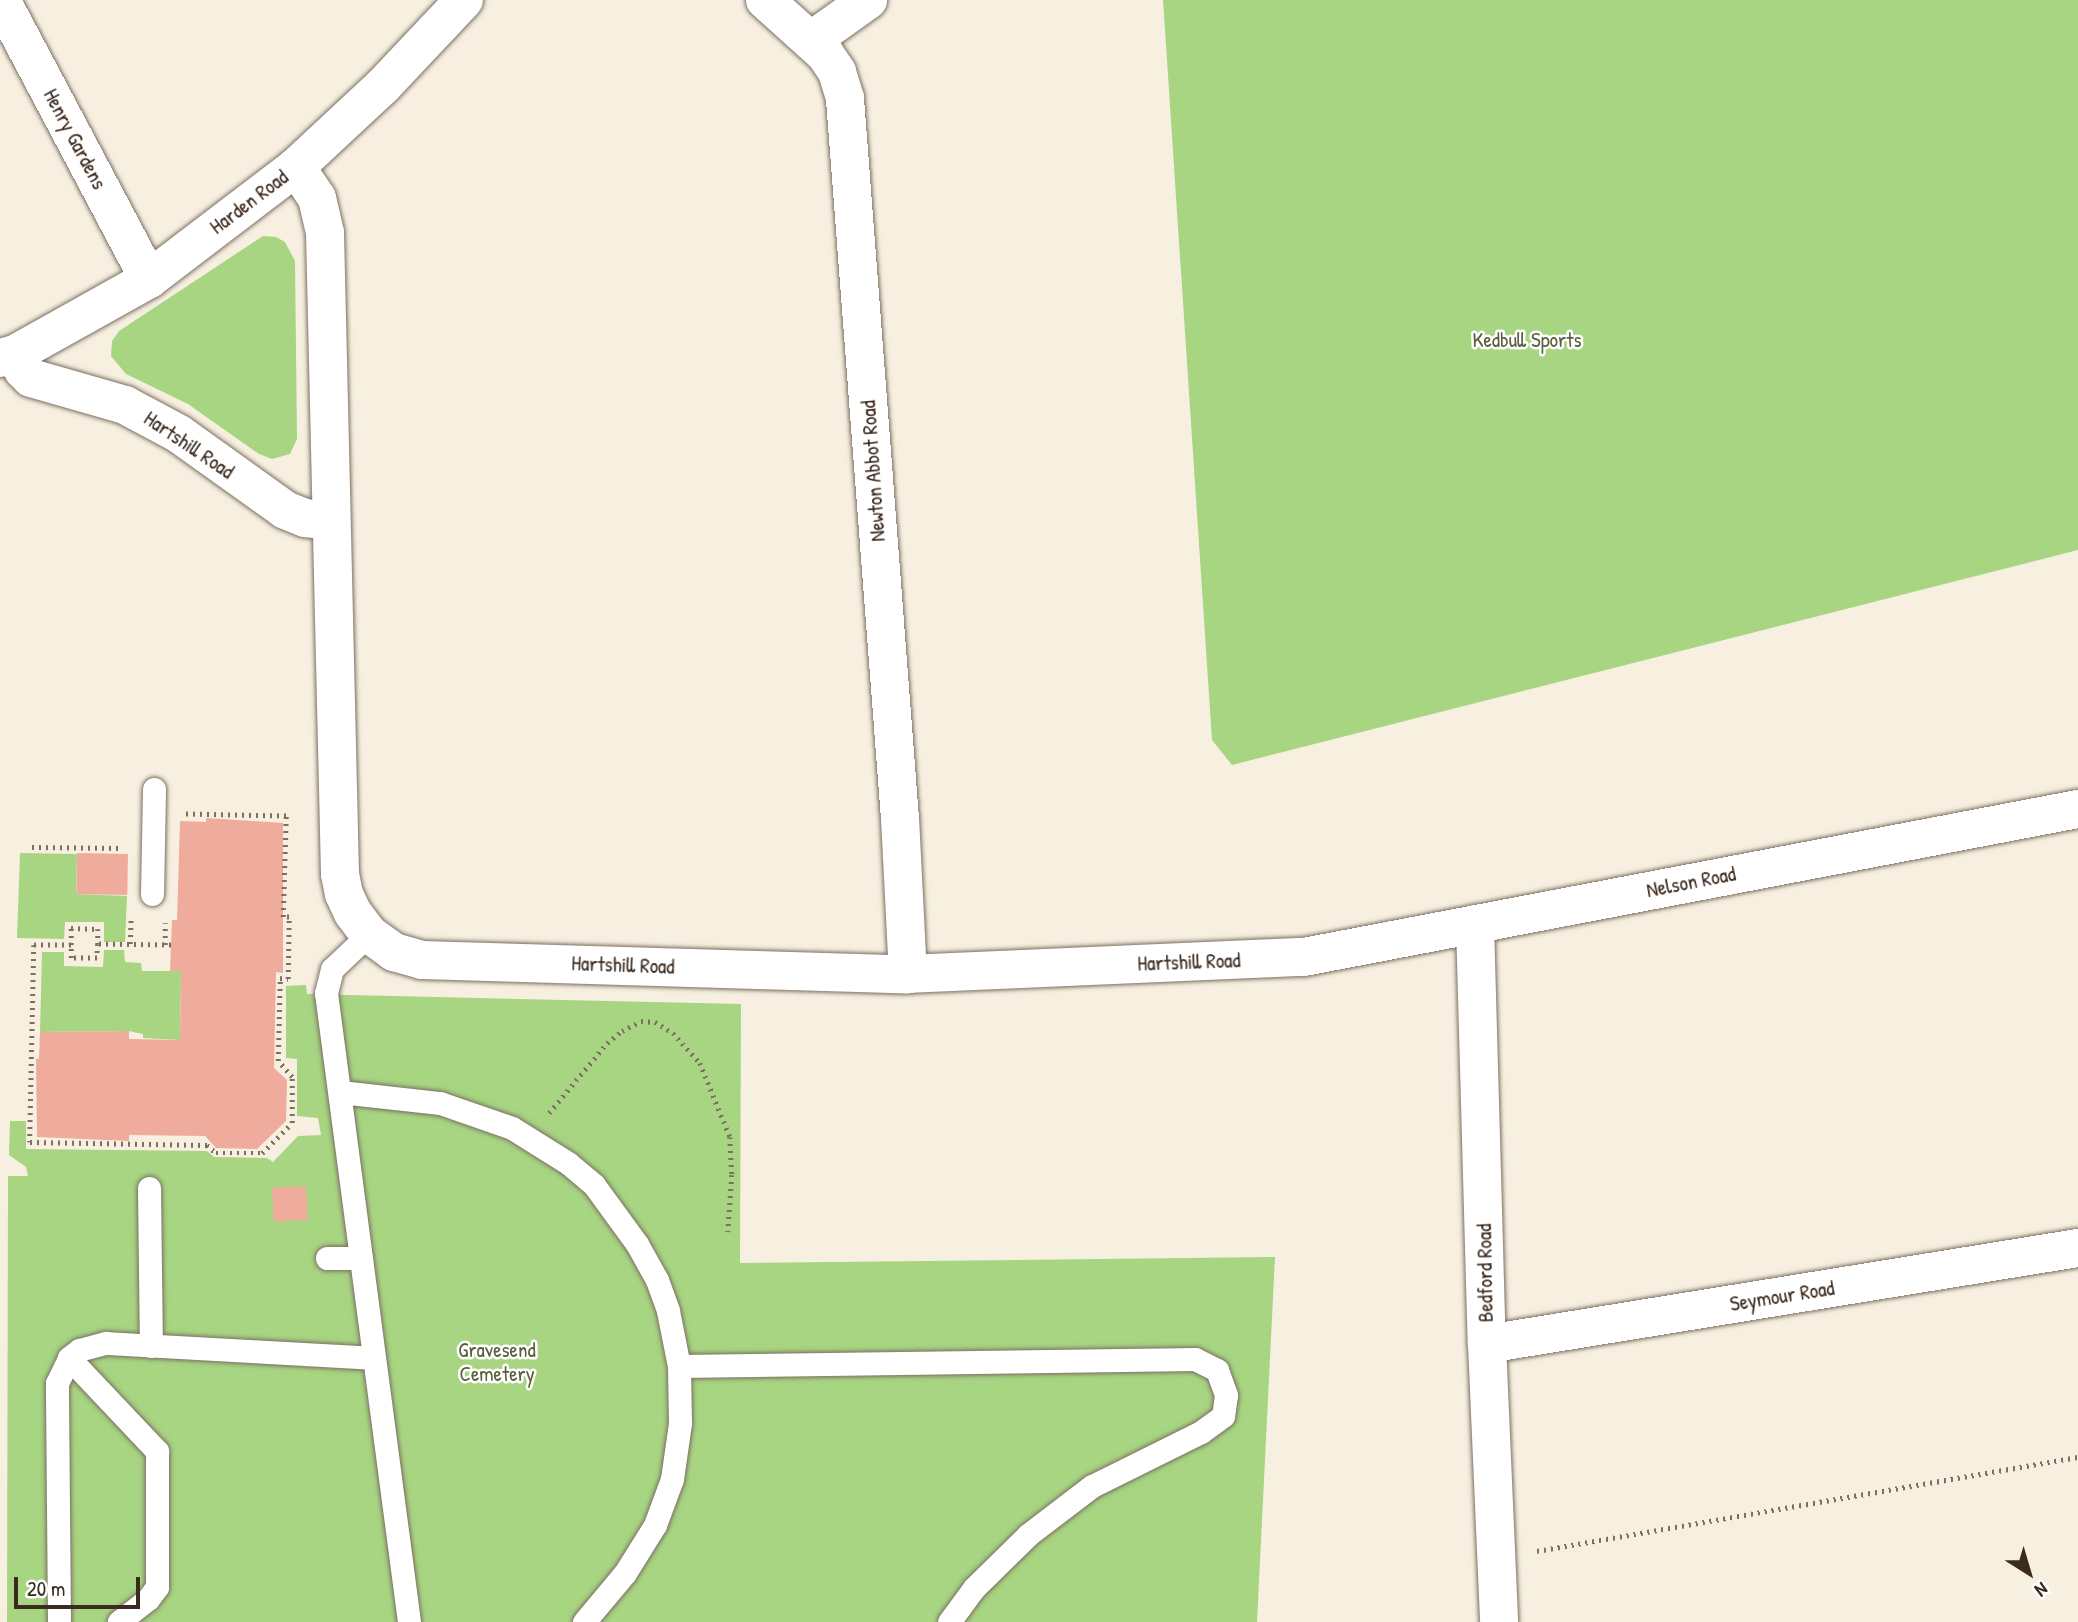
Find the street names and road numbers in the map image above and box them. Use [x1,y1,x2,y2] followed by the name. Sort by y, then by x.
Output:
[38,85,112,193] street label: Henry Gardens
[205,164,293,240] street label: Harden Road
[855,399,891,543] street label: Newton Abbot Road
[139,406,239,484] street label: Hartshill Road
[1644,861,1738,903] street label: Nelson Road
[1137,948,1241,976] street label: Hartshill Road
[571,951,675,979] street label: Hartshill Road
[1472,1223,1498,1323] street label: Bedford Road
[1728,1275,1836,1317] street label: Seymour Road

